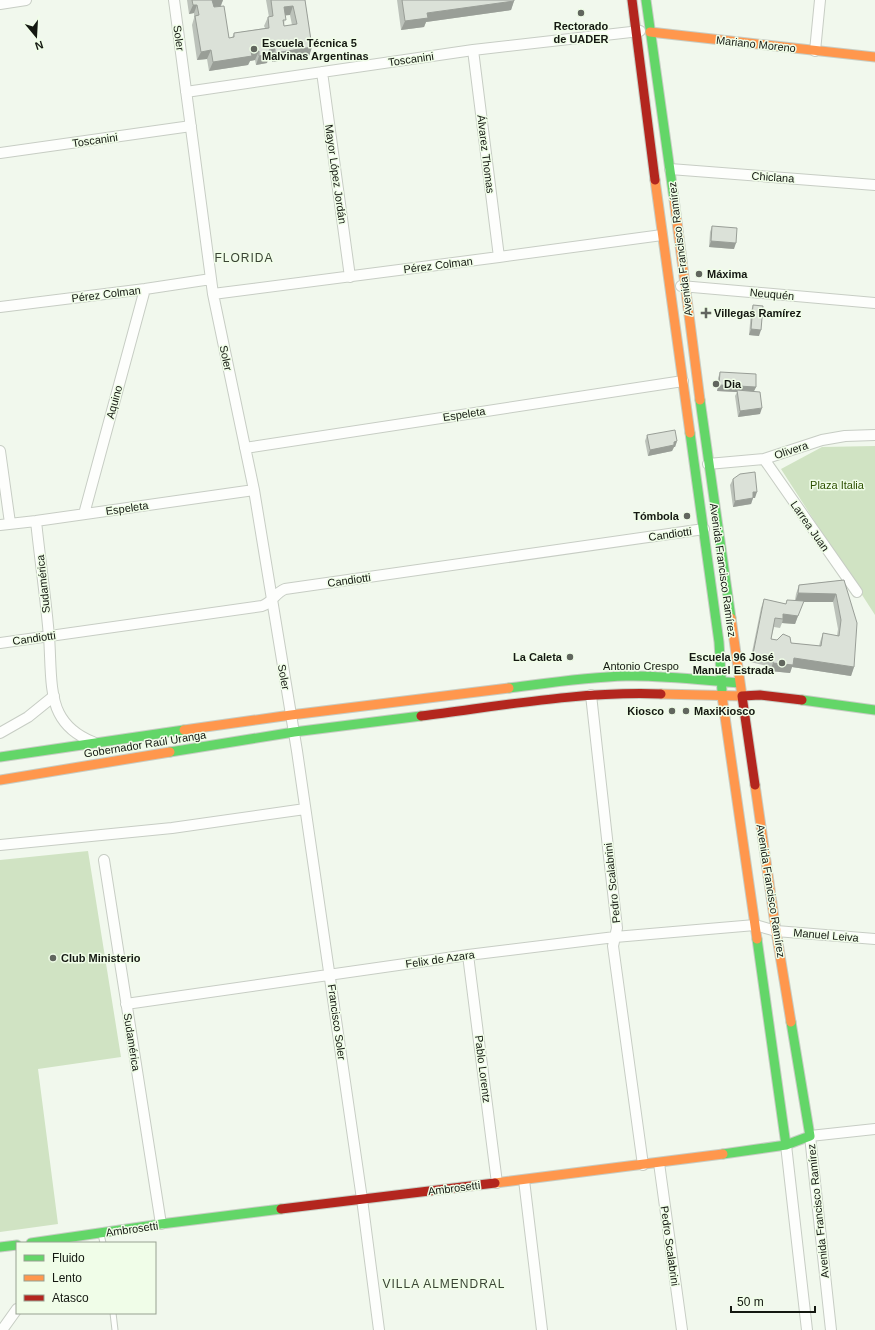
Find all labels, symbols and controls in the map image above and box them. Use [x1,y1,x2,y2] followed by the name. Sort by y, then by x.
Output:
[576,8,586,18] marker: Rectorado de UADER
[16,16,56,56] north arrow
[553,20,609,45] place label: Rectorado de UADER
[171,24,187,52] street label: Soler
[716,34,796,54] street label: Mariano Moreno
[262,37,369,62] place label: Escuela Técnica 5 Malvinas Argentinas
[33,39,45,52] text: N
[249,44,259,54] marker: Escuela Técnica 5 Malvinas Argentinas
[387,50,435,68] street label: Toscanini
[475,114,497,195] street label: Álvarez Thomas
[323,124,349,224] street label: Mayor López Jordán
[71,131,119,149] street label: Toscanini
[751,170,796,185] street label: Chiclana
[666,181,694,317] street label: Avenida Francisco Ramírez
[214,251,274,265] district label: FLORIDA
[403,255,473,275] street label: Pérez Colman
[707,268,748,280] place label: Máxima
[694,269,704,279] marker: Máxima
[71,284,141,304] street label: Pérez Colman
[749,286,795,302] street label: Neuquén
[714,307,802,319] place label: Villegas Ramírez
[701,308,711,318] marker: Villegas Ramírez
[217,344,235,372] street label: Soler
[724,378,742,390] place label: Dia
[711,379,721,389] marker: Dia
[104,384,124,420] street label: Aquino
[442,405,487,423] street label: Espeleta
[773,439,810,461] street label: Olivera
[810,479,865,491] park label: Plaza Italia
[105,499,150,517] street label: Espeleta
[788,499,832,553] street label: Larrea Juan
[708,502,738,638] street label: Avenida Francisco Ramírez
[633,510,680,522] place label: Tómbola
[682,511,692,521] marker: Tómbola
[648,525,692,543] street label: Candiotti
[34,553,52,614] street label: Sudamérica
[327,571,371,589] street label: Candiotti
[12,629,56,647] street label: Candiotti
[513,651,563,663] place label: La Caleta
[689,651,775,676] place label: Escuela 96 José Manuel Estrada
[565,652,575,662] marker: La Caleta
[777,658,787,668] marker: Escuela 96 José Manuel Estrada
[603,660,679,672] street label: Antonio Crespo
[276,663,292,691] street label: Soler
[627,705,664,717] place label: Kiosco
[694,705,755,717] place label: MaxiKiosco
[667,706,677,716] marker: Kiosco
[681,706,691,716] marker: MaxiKiosco
[83,728,208,760] street label: Gobernador Raúl Uranga
[755,823,787,959] street label: Avenida Francisco Ramírez
[602,842,622,924] street label: Pedro Scalabrini
[793,926,860,944] street label: Manuel Leiva
[405,948,476,970] street label: Felix de Azara
[61,952,141,964] place label: Club Ministerio
[48,953,58,963] marker: Club Ministerio
[326,983,348,1061] street label: Francisco Soler
[121,1012,143,1073] street label: Sudamérica
[473,1035,493,1103] street label: Pablo Lorentz
[805,1143,831,1279] street label: Avenida Francisco Ramírez
[427,1179,481,1197] street label: Ambrosetti
[658,1205,682,1287] street label: Pedro Scalabrini
[105,1219,159,1239] street label: Ambrosetti
[16,1242,156,1314] legend
[52,1251,85,1265] text: Fluido
[52,1271,82,1285] text: Lento
[382,1277,506,1291] district label: VILLA ALMENDRAL
[731,1288,815,1314] scale bar
[52,1291,89,1305] text: Atasco
[737,1295,764,1309] text: 50 m

